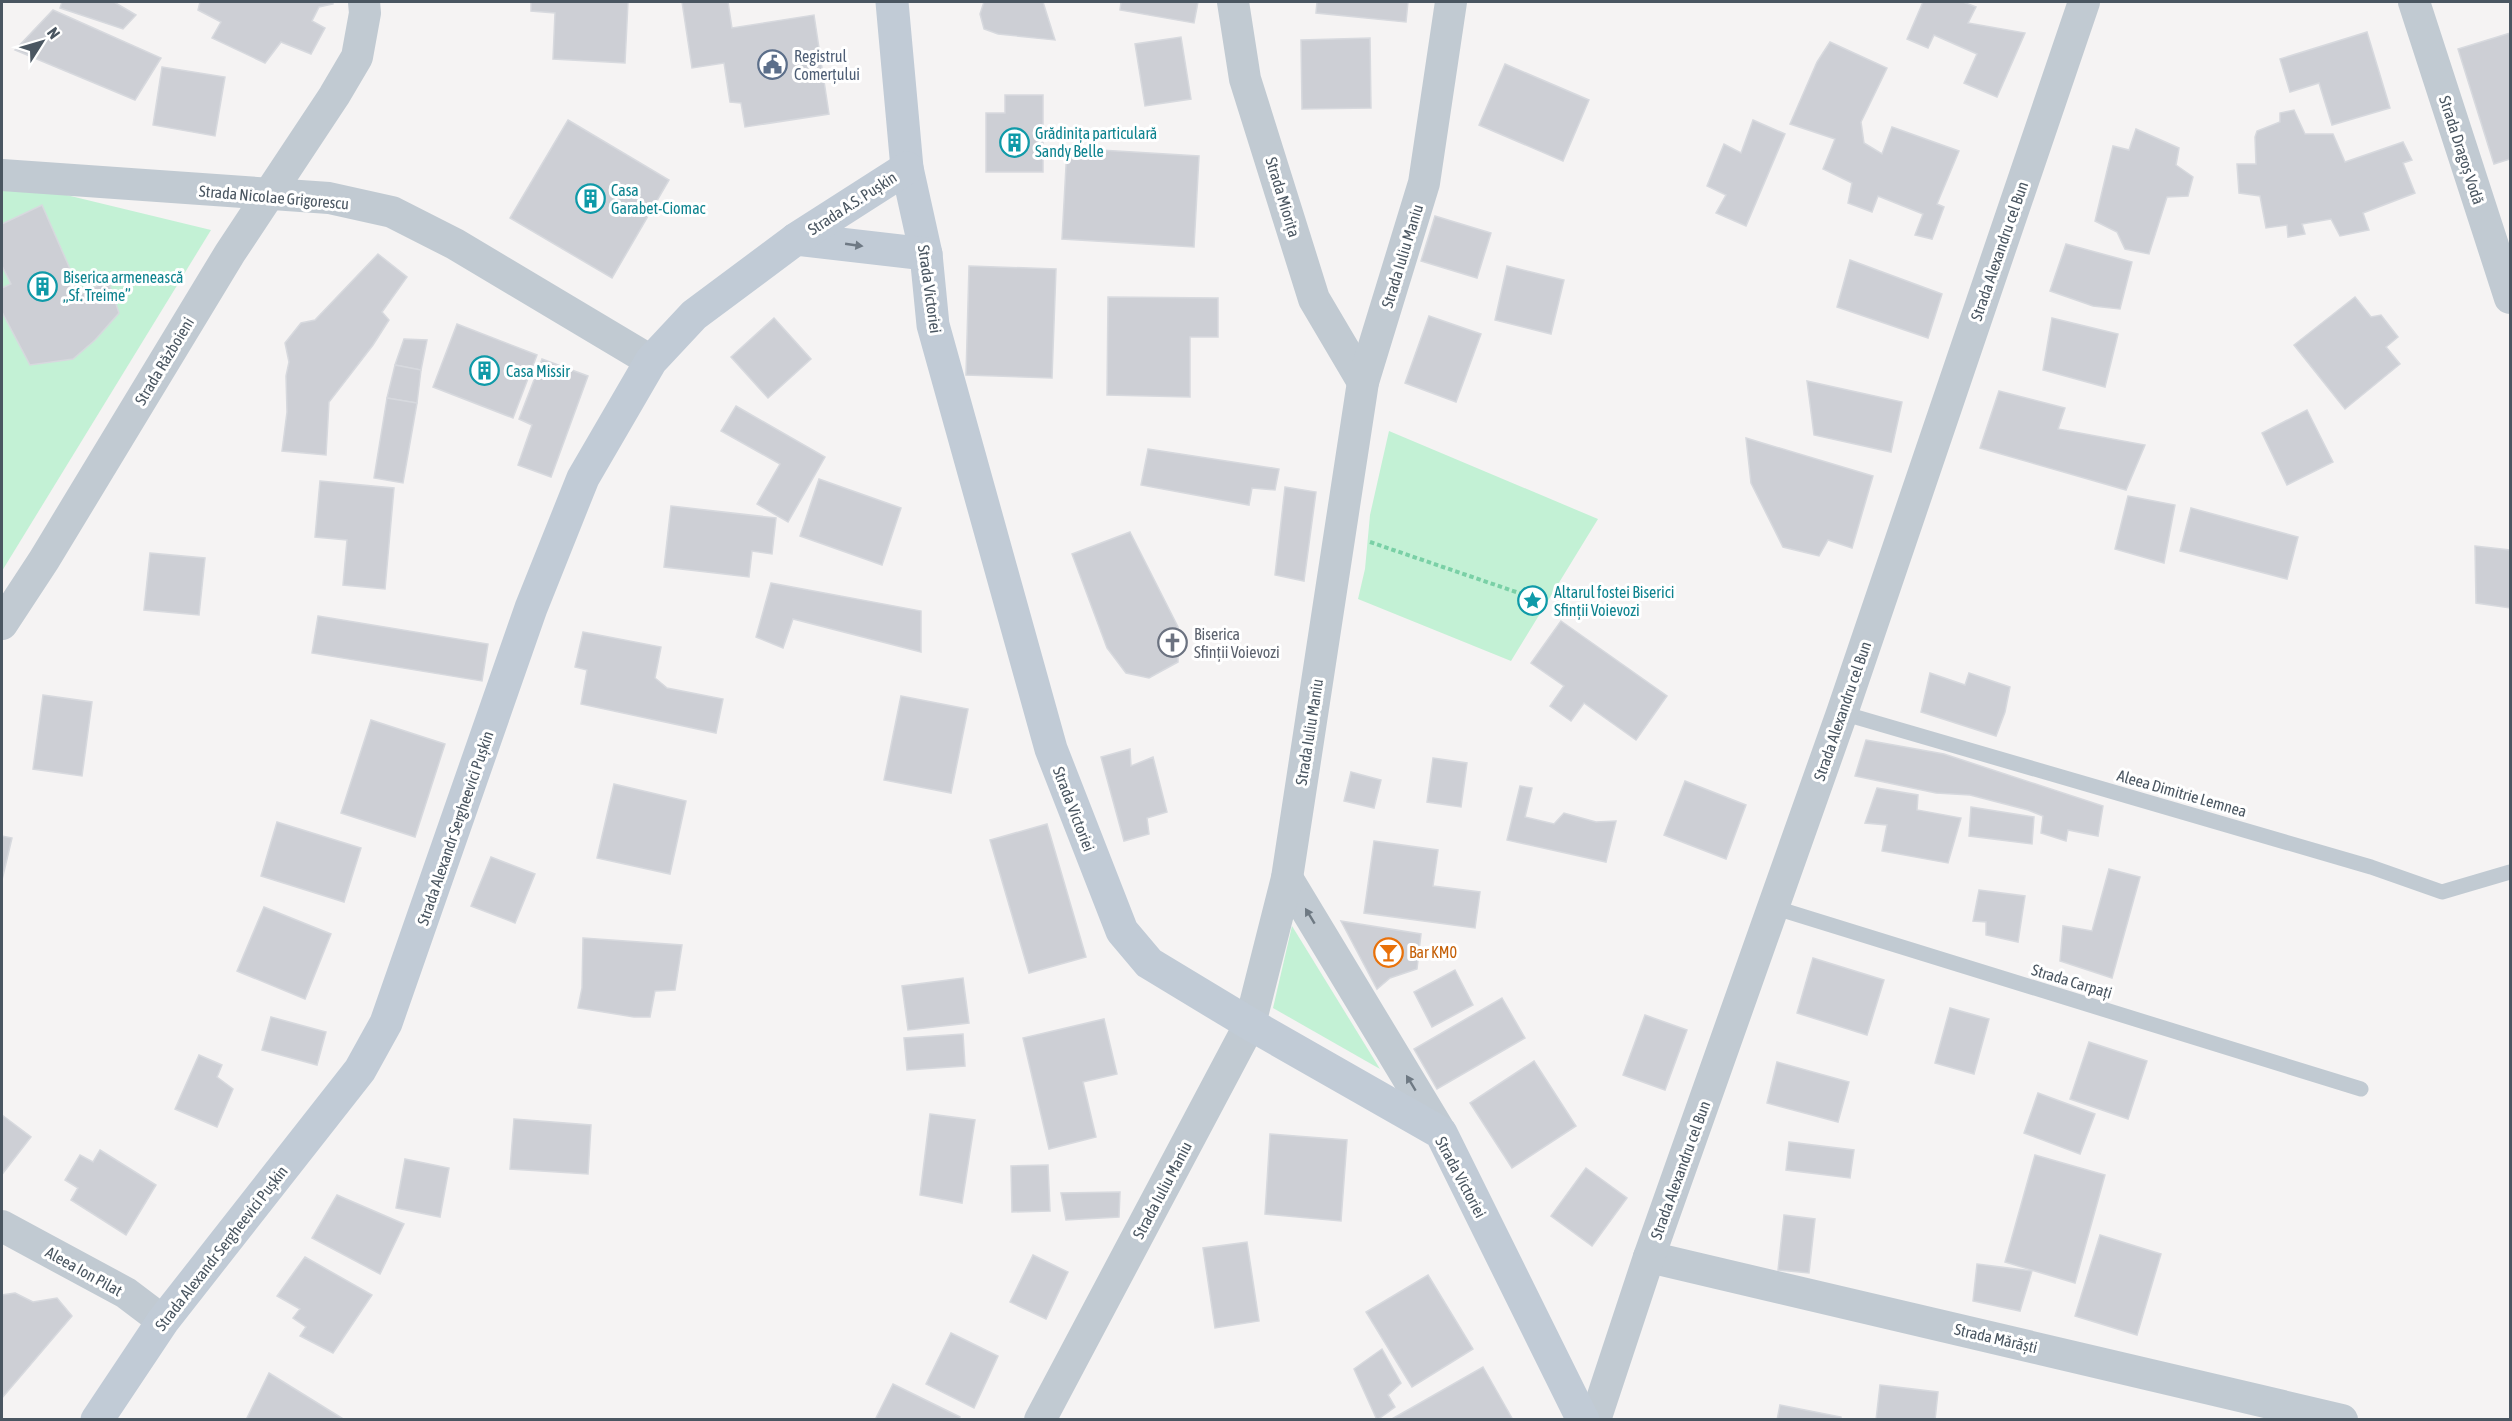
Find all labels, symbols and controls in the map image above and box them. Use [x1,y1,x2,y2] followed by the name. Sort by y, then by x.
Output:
[12,12,72,72] north arrow
[44,24,64,42] text: N
[794,47,860,84] place label: Registrul Comerțului
[757,49,789,81] public building icon: Registrul Comerțului
[2435,93,2488,207] street label: Strada Dragoș Vodă
[1035,124,1157,161] place label: Grădinița particulară Sandy Belle
[998,126,1030,158] building icon: Grădinița particulară Sandy Belle
[1261,155,1304,239] street label: Strada Miorița
[804,168,900,239] street label: Strada A.S. Pușkin
[1967,179,2031,323] street label: Strada Alexandru cel Bun
[198,181,350,214] street label: Strada Nicolae Grigorescu
[611,181,706,217] place label: Casa Garabet-Ciomac
[574,183,606,215] building icon: Casa Garabet-Ciomac
[1378,202,1426,310] street label: Strada Iuliu Maniu
[844,240,863,250] one-way arrow
[915,244,945,334] street label: Strada Victoriei
[63,268,184,304] place label: Biserica armenească „Sf. Treime”
[26,270,58,302] building icon: Biserica armenească „Sf. Treime”
[131,314,197,408] street label: Strada Războieni
[469,355,501,387] building icon: Casa Missir
[506,362,570,380] place label: Casa Missir
[1554,583,1674,620] place label: Altarul fostei Biserici Sfinții Voievozi
[1517,585,1549,617] place icon: Altarul fostei Biserici Sfinții Voievozi
[1194,625,1280,662] place label: Biserica Sfinții Voievozi
[1157,627,1189,659] church icon: Biserica Sfinții Voievozi
[1810,639,1874,783] street label: Strada Alexandru cel Bun
[1292,678,1326,786] street label: Strada Iuliu Maniu
[413,729,498,928] street label: Strada Alexandr Sergheevici Pușkin
[1050,764,1098,854] street label: Strada Victoriei
[2115,766,2249,820] street label: Aleea Dimitrie Lemnea
[1305,908,1316,924] one-way arrow
[1372,936,1404,968] bar icon: Bar KM0
[1409,943,1457,961] place label: Bar KM0
[2029,960,2114,1003] street label: Strada Carpați
[1405,1075,1416,1091] one-way arrow
[1647,1098,1713,1242] street label: Strada Alexandru cel Bun
[1432,1133,1490,1221] street label: Strada Victoriei
[1129,1138,1195,1242] street label: Strada Iuliu Maniu
[151,1162,292,1335] street label: Strada Alexandr Sergheevici Pușkin
[42,1243,126,1300] street label: Aleea Ion Pilat
[1953,1320,2039,1357] street label: Strada Mărăști

